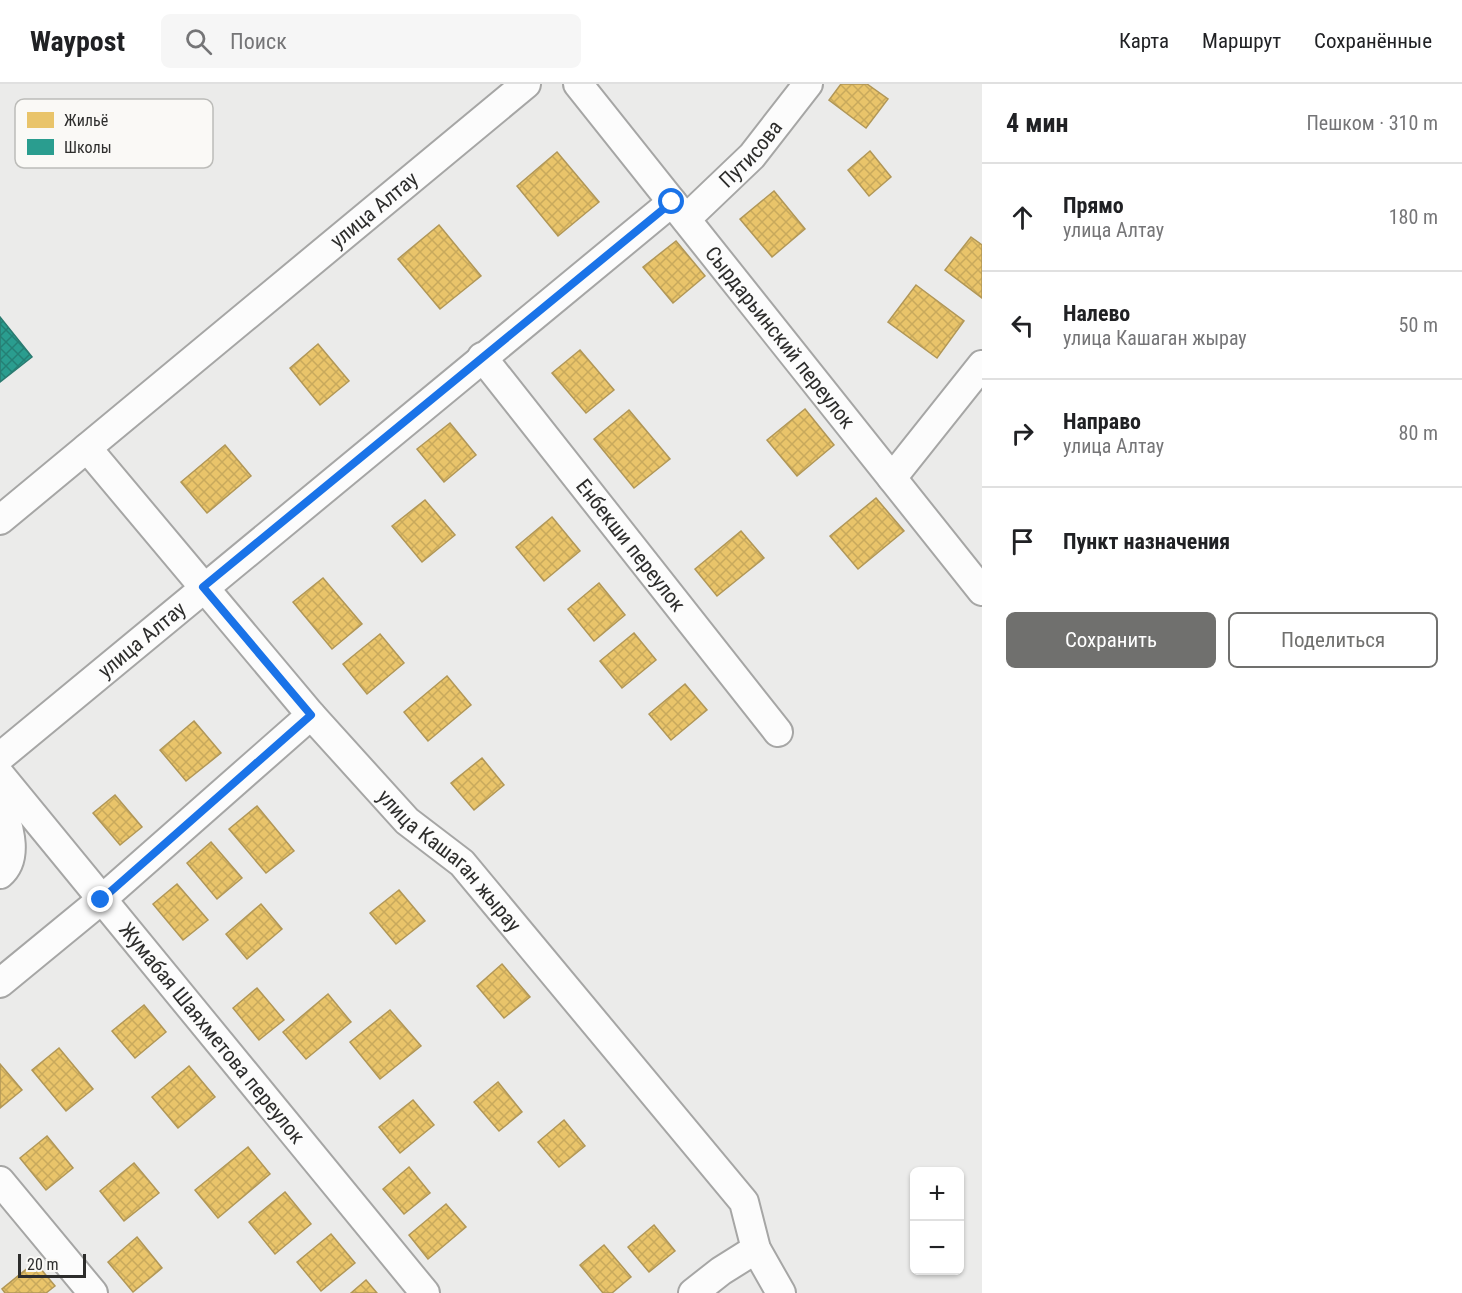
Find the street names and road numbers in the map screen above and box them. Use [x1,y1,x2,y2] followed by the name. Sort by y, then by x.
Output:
[714,116,787,193] street label: Путисова
[326,167,423,253] street label: улица Алтау
[700,242,860,433] street label: Сырдарьинский переулок
[571,474,690,616] street label: Енбекши переулок
[93,597,191,683] street label: улица Алтау
[373,785,526,937] street label: улица Кашаган жырау
[114,918,309,1149] street label: Жумабая Шаяхметова переулок

